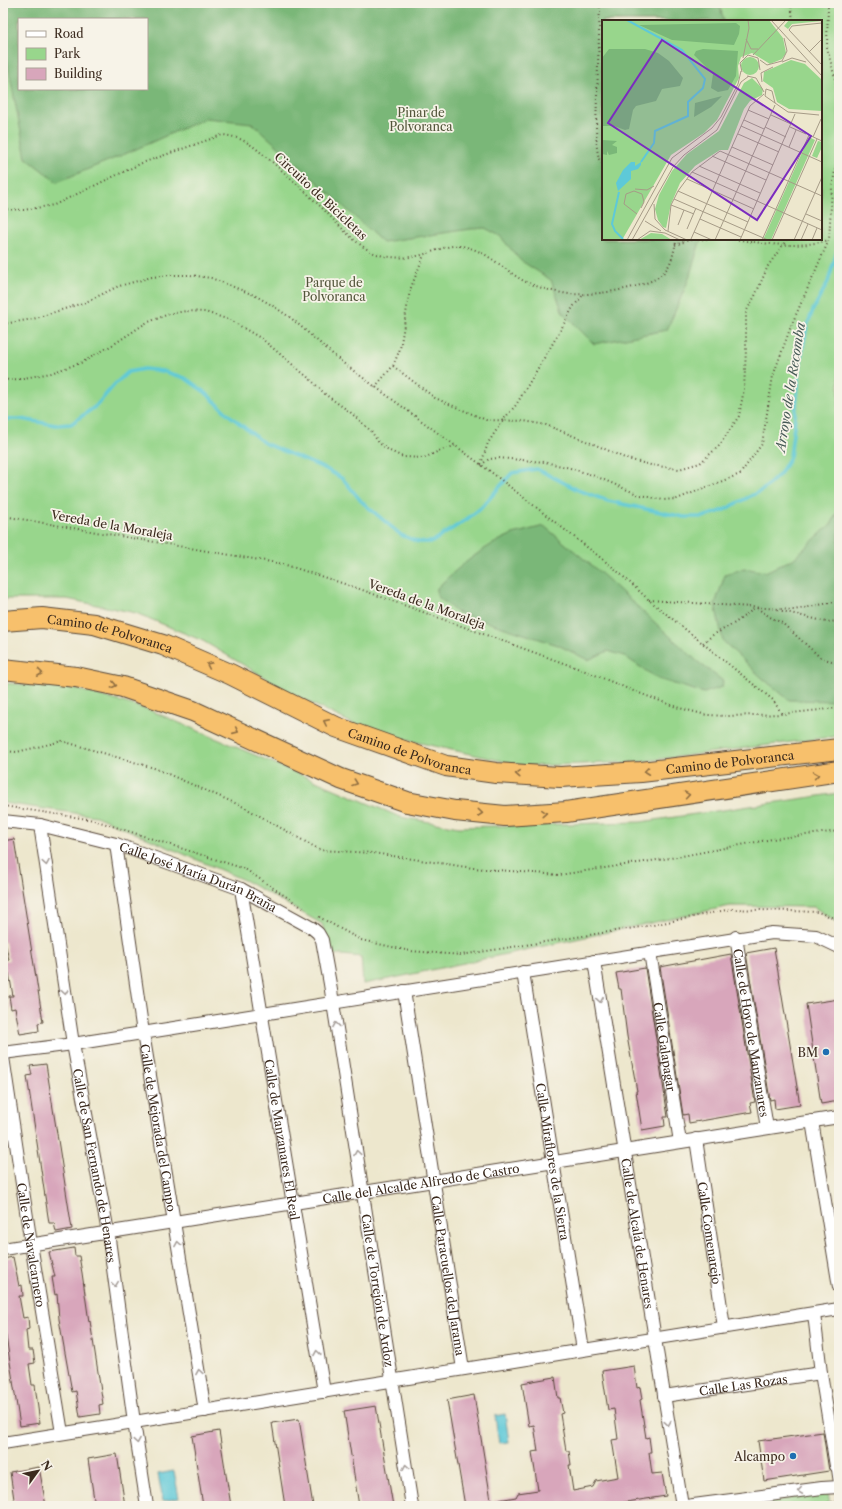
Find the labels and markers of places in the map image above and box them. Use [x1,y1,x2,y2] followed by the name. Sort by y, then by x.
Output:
[798,1045,818,1060] place label: BM
[821,1047,831,1057] marker: BM
[733,1449,785,1464] place label: Alcampo
[788,1451,798,1461] marker: Alcampo

